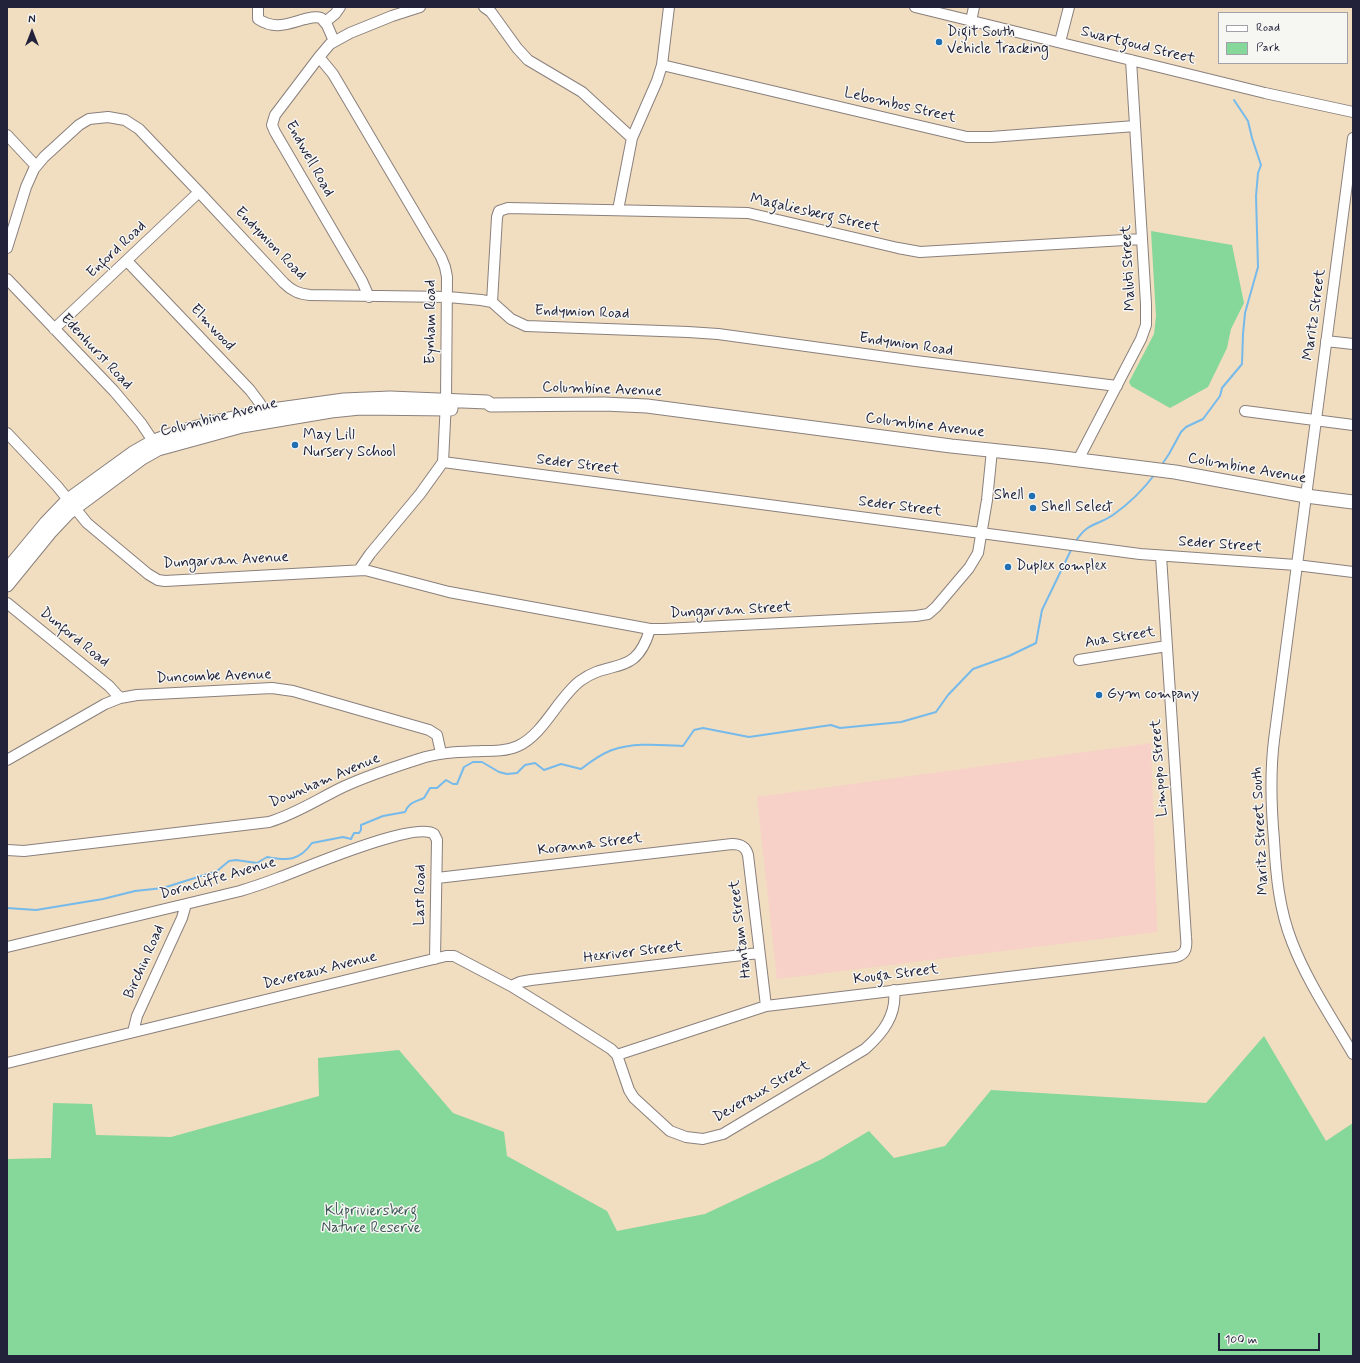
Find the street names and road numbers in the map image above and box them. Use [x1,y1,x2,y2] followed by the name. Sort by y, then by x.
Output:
[1079,23,1197,69] street label: Swartgoud Street
[842,84,958,128] street label: Lebombos Street
[281,118,337,200] street label: Endwell Road
[748,190,882,238] street label: Magaliesberg Street
[231,204,309,284] street label: Endymion Road
[83,218,151,282] street label: Enford Road
[1118,224,1140,312] street label: Maluti Street
[1300,268,1330,362] street label: Maritz Street
[423,280,441,364] street label: Eynham Road
[186,301,238,355] street label: Elmwood
[534,302,630,324] street label: Endymion Road
[56,310,136,394] street label: Edenhurst Road
[858,329,954,361] street label: Endymion Road
[542,379,662,401] street label: Columbine Avenue
[159,395,279,441] street label: Columbine Avenue
[864,410,986,442] street label: Columbine Avenue
[1186,450,1308,488] street label: Columbine Avenue
[535,451,621,479] street label: Seder Street
[857,493,943,521] street label: Seder Street
[1177,533,1263,557] street label: Seder Street
[163,549,289,573] street label: Dungarvan Avenue
[670,599,792,623] street label: Dungarvan Street
[35,604,113,672] street label: Dunford Road
[1084,624,1156,652] street label: Aua Street
[156,666,272,688] street label: Duncombe Avenue
[1148,719,1172,817] street label: Limpopo Street
[267,750,383,812] street label: Downham Avenue
[1249,766,1273,896] street label: Maritz Street South
[537,830,643,860] street label: Koranna Street
[158,854,278,904] street label: Dorncliffe Avenue
[411,864,431,926] street label: Last Road
[726,879,756,979] street label: Hantam Street
[121,922,169,1002] street label: Birchin Road
[583,938,683,968] street label: Hexriver Street
[261,948,379,994] street label: Devereaux Avenue
[853,961,939,989] street label: Kouga Street
[710,1057,814,1127] street label: Deveraux Street

